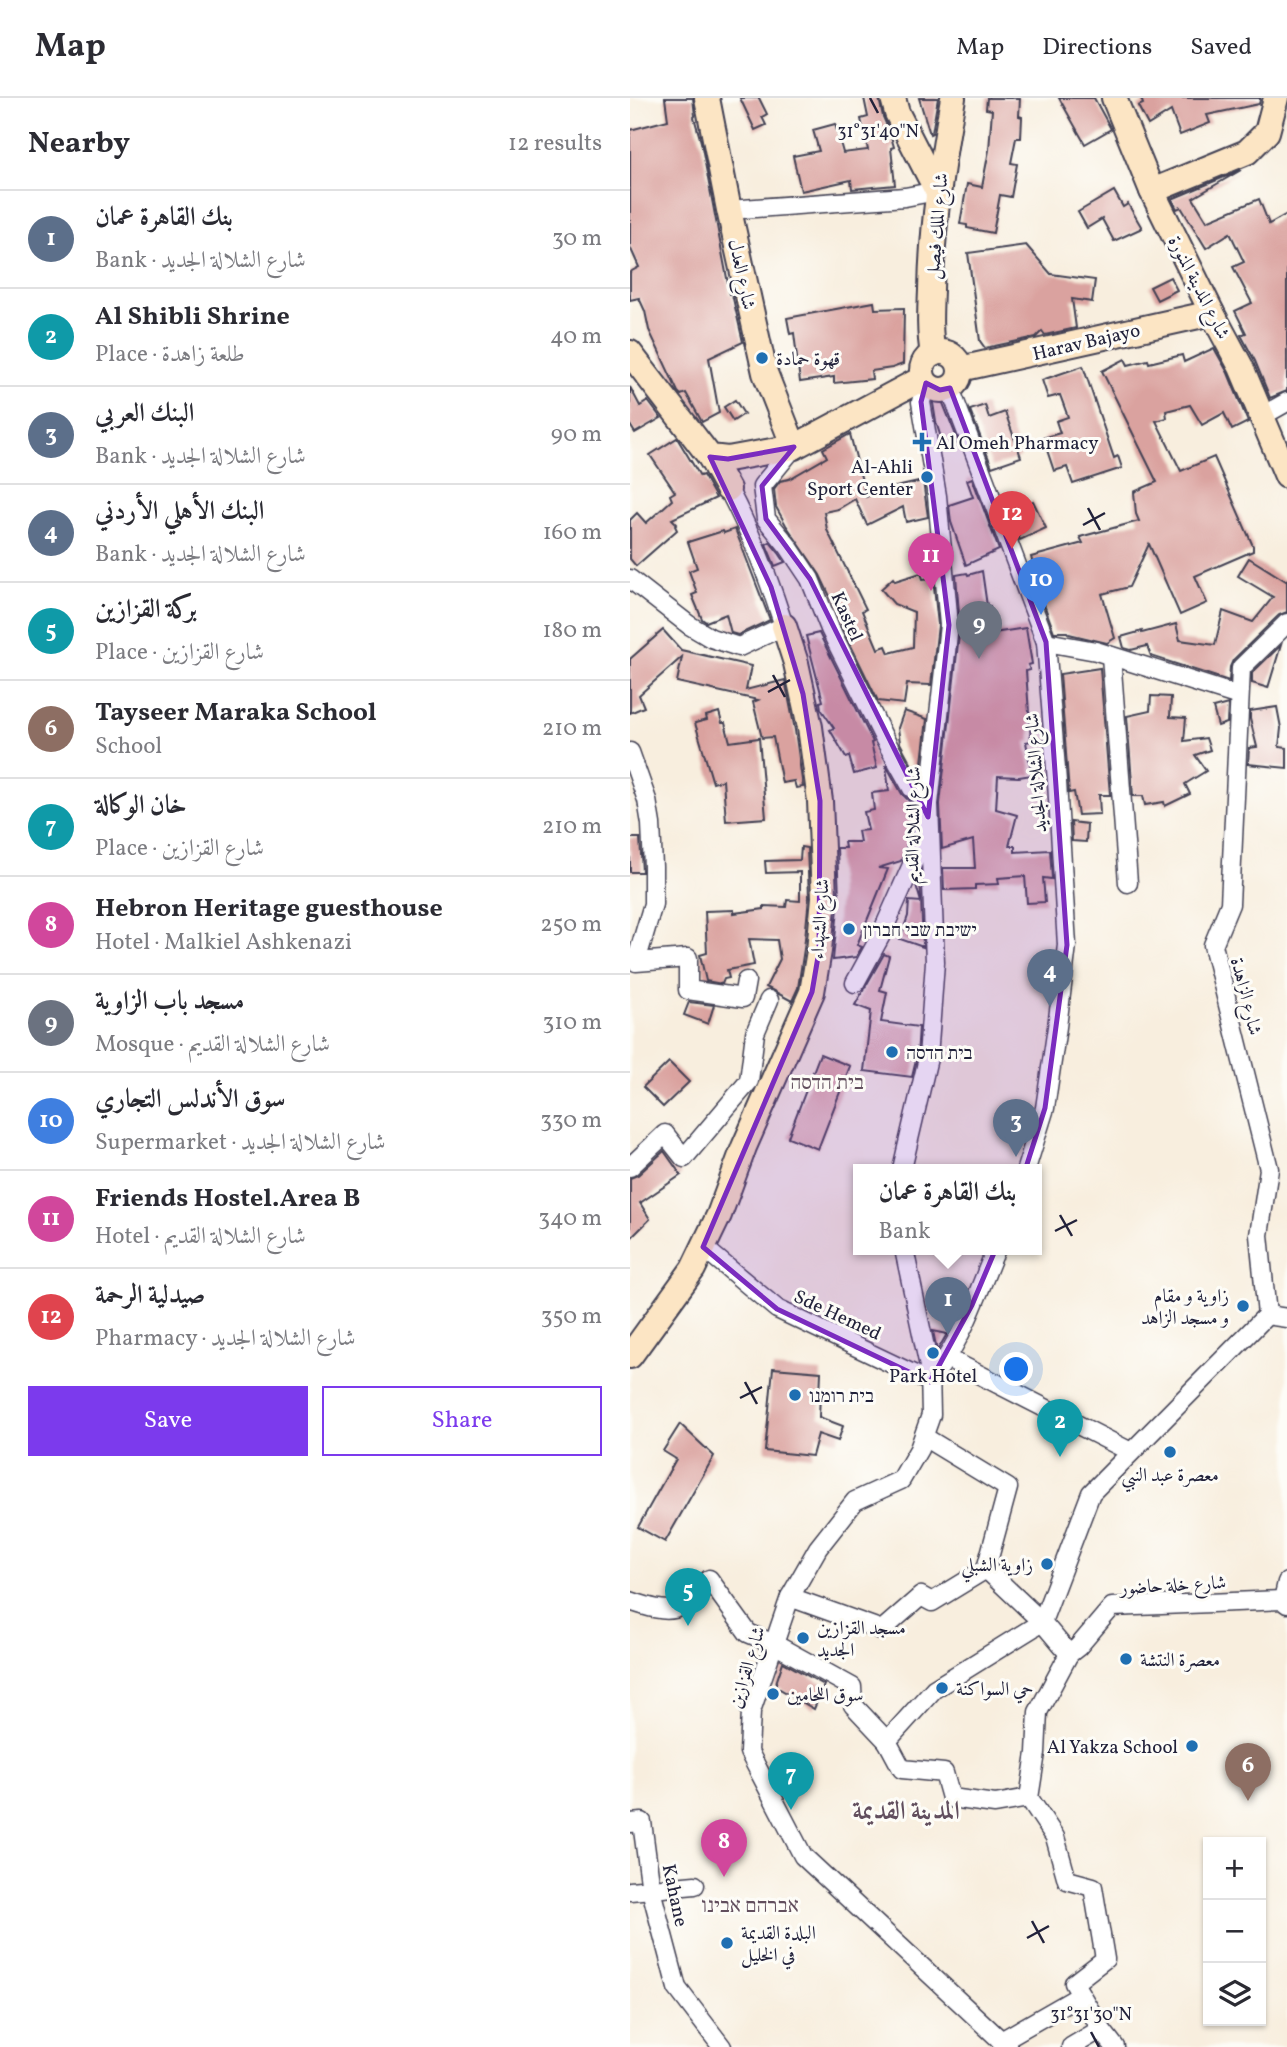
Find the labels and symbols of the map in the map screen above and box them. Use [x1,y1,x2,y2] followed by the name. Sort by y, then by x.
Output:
[837,120,919,145] text: 31°31'40"N
[920,172,957,281] street label: شارع الملك فيصل
[1160,232,1235,345] street label: شارع المدينة المنورة
[720,237,761,312] street label: شارع العدل
[1030,318,1143,368] street label: Harav Bajayo
[776,347,840,373] place label: قهوة حمادة
[754,350,770,366] marker: قهوة حمادة
[936,431,1099,457] place label: Al Omeh Pharmacy
[914,434,930,450] marker: Al Omeh Pharmacy
[807,455,913,503] place label: Al-Ahli Sport Center
[919,469,935,485] marker: Al-Ahli Sport Center
[989,491,1035,549] pin: 12
[908,533,954,591] pin: 11
[1018,557,1064,615] pin: 10
[824,588,869,646] street label: Kastel
[956,601,1002,659] pin: 9
[1020,712,1055,833] street label: شارع الشلالة الجديد
[900,766,930,884] street label: شارع الشلالة القديم
[805,878,838,960] street label: شارع الشهداء
[863,918,977,944] place label: ישיבת שבי חברון
[841,921,857,937] marker: ישיבת שבי חברון
[1027,949,1073,1007] pin: 4
[1222,955,1267,1038] street label: شارع الزاهدة
[906,1041,973,1067] place label: בית הדסה
[884,1044,900,1060] marker: בית הדסה
[790,1069,864,1098] district label: בית הדסה
[993,1099,1039,1157] pin: 3
[925,1277,971,1335] pin: 1
[789,1284,885,1347] street label: Sde Hemed
[1141,1284,1229,1332] place label: زاوية و مقام و مسجد الزاهد
[1235,1298,1251,1314] marker: زاوية و مقام و مسجد الزاهد
[925,1345,941,1361] marker: Park Hotel
[999,1352,1033,1386] your location
[889,1364,977,1390] place label: Park Hotel
[809,1384,874,1410] place label: בית רומנו
[787,1387,803,1403] marker: בית רומנו
[1037,1399,1083,1457] pin: 2
[1162,1444,1178,1460] marker: معصرة عبد النبي
[1121,1463,1219,1493] place label: معصرة عبد النبي
[961,1553,1033,1583] place label: زاوية الشبلي
[1039,1556,1055,1572] marker: زاوية الشبلي
[665,1568,711,1626] pin: 5
[1117,1570,1227,1603] street label: شارع خلة حاضور
[817,1616,906,1664] place label: مسجد القزازين الجديد
[723,1623,774,1712] street label: شارع القزازين
[795,1630,811,1646] marker: مسجد القزازين الجديد
[1140,1648,1220,1674] place label: معصرة النتشة
[1118,1651,1134,1667] marker: معصرة النتشة
[956,1677,1034,1704] place label: حي السواكنة
[934,1680,950,1696] marker: حي السواكنة
[787,1683,863,1709] place label: سوق اللحامين
[765,1686,781,1702] marker: سوق اللحامين
[1047,1735,1178,1761] place label: Al Yakza School
[1184,1738,1200,1754] marker: Al Yakza School
[1225,1743,1271,1801] pin: 6
[768,1752,814,1810] pin: 7
[852,1794,960,1830] district label: المدينة القديمة
[701,1819,747,1877] pin: 8
[655,1862,693,1929] street label: Kahane
[701,1892,799,1921] district label: אברהם אבינו
[741,1921,816,1970] place label: البلدة القديمة في الخليل
[719,1935,735,1951] marker: البلدة القديمة في الخليل
[1050,2003,1132,2028] text: 31°31'30"N

